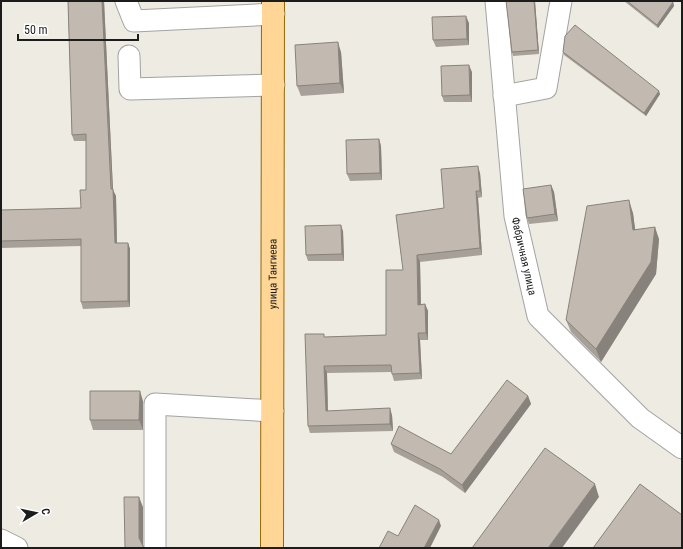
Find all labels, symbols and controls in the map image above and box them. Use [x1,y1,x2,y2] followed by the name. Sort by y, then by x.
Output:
[18,16,138,42] scale bar
[24,23,48,37] text: 50 m
[509,216,539,296] street label: Фабричная улица
[266,239,279,309] street label: улица Тангиева
[16,493,56,533] north arrow
[38,507,52,516] text: С

